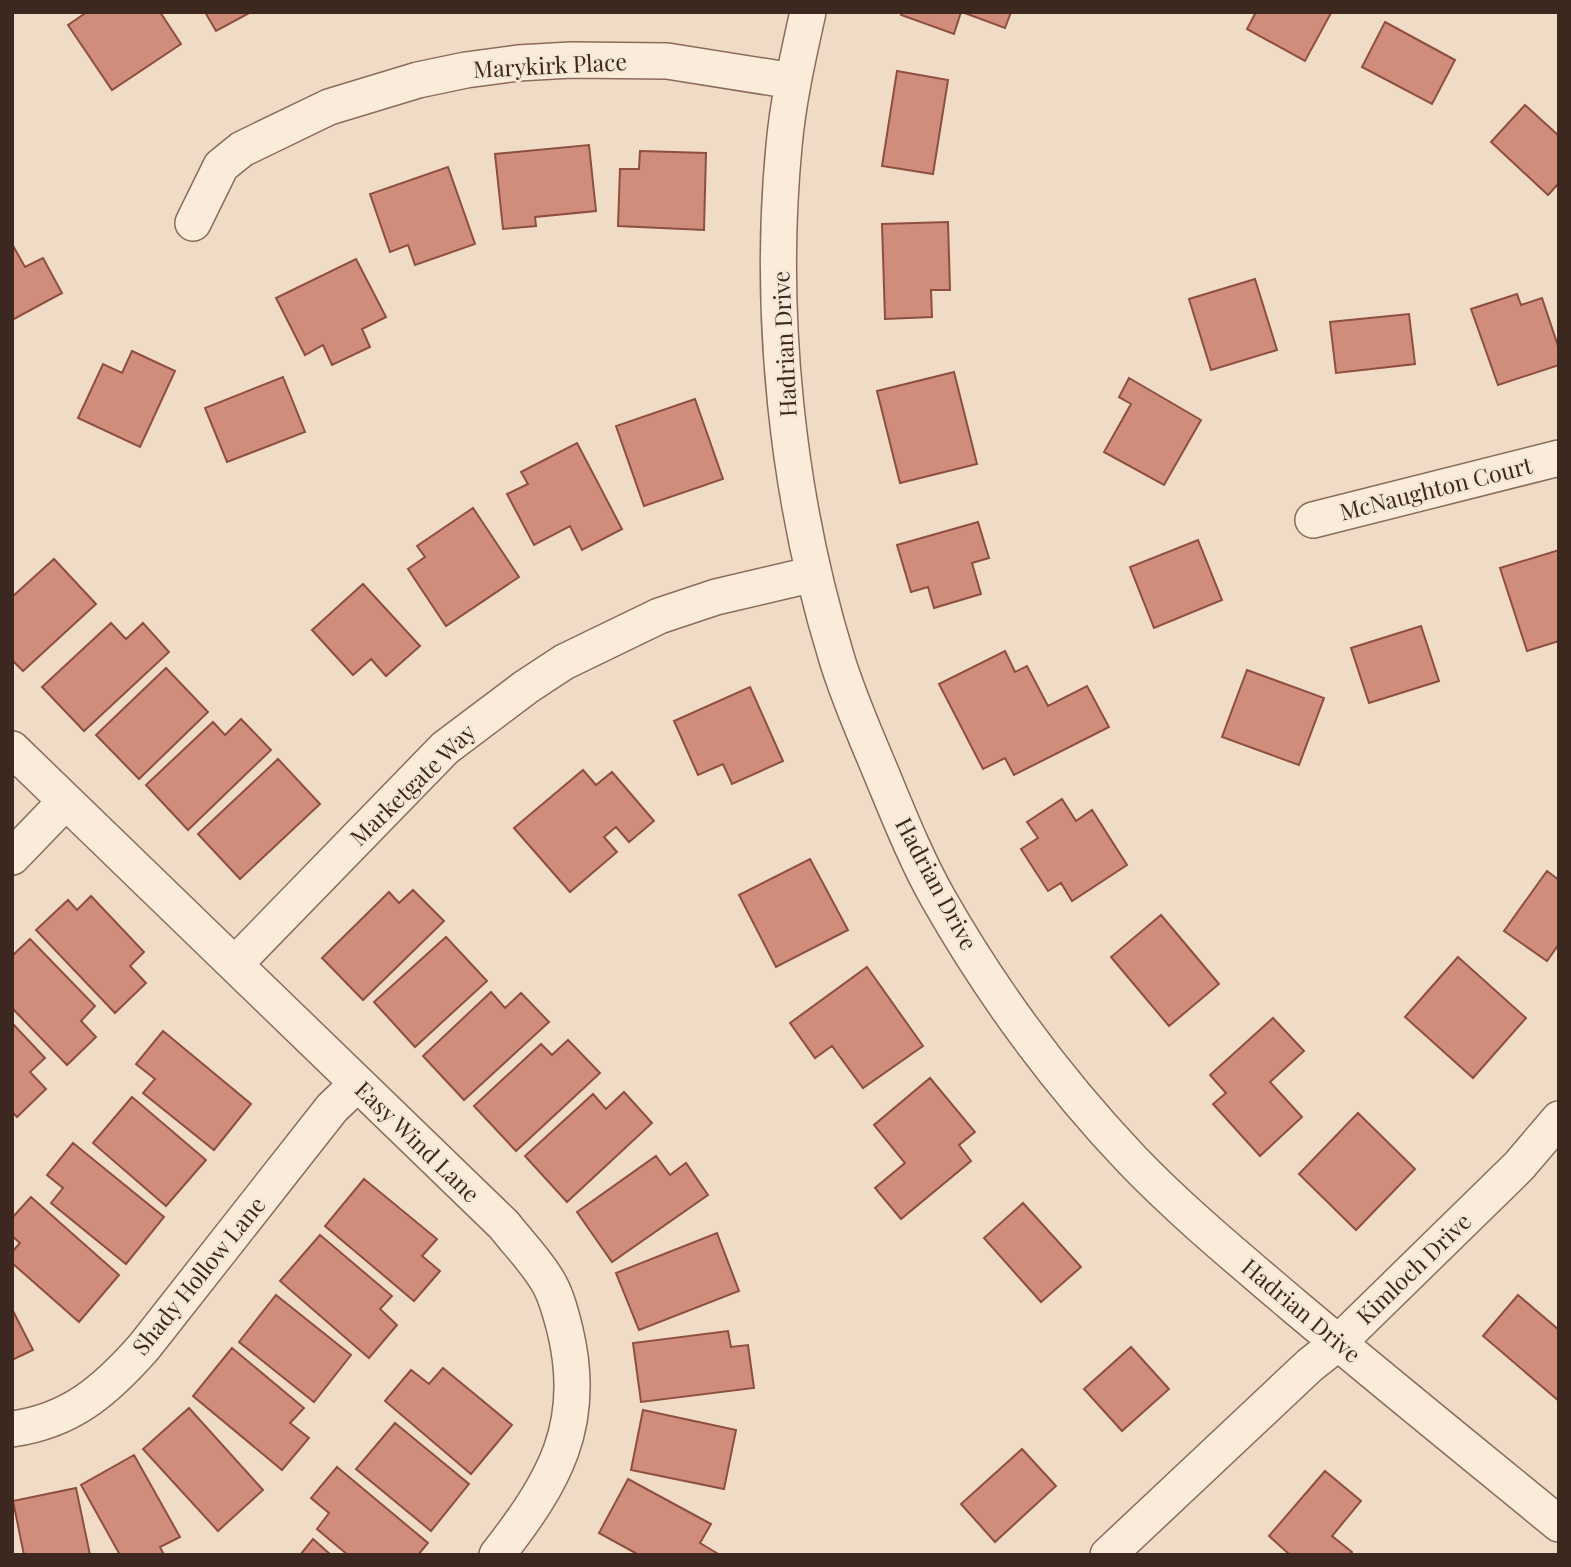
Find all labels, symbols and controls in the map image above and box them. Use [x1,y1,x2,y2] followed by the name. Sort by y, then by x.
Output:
[472,45,628,84] street label: Marykirk Place
[764,270,803,418] street label: Hadrian Drive
[1336,448,1536,526] street label: McNaughton Court
[343,716,482,852] street label: Marketgate Way
[889,811,985,955] street label: Hadrian Drive
[349,1074,487,1208] street label: Easy Wind Lane
[124,1189,271,1361] street label: Shady Hollow Lane
[1349,1205,1477,1330] street label: Kimloch Drive
[1236,1251,1368,1369] street label: Hadrian Drive

